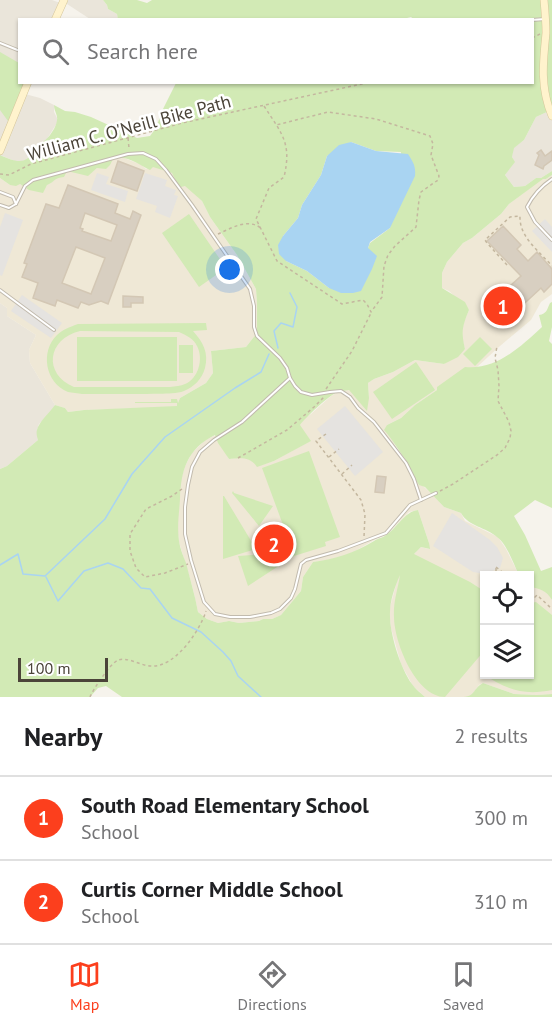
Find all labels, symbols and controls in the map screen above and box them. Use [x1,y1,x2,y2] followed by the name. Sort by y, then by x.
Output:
[18,18,534,84] search box
[39,35,72,68] icon: search
[87,37,198,65] text: Search here
[25,89,233,166] street label: William C. O'Neill Bike Path
[215,255,244,284] your location
[484,284,522,328] pin: 1
[254,522,294,566] pin: 2
[480,571,534,679] map controls
[480,571,534,625] button: locate
[480,625,534,679] button: layers
[18,655,108,682] scale bar
[27,658,70,678] text: 100 m
[24,720,102,753] text: Nearby
[455,723,528,749] text: 2 results
[81,791,369,819] text: South Road Elementary School
[38,805,49,831] text: 1
[474,805,528,831] text: 300 m
[81,819,139,845] text: School
[81,875,343,903] text: Curtis Corner Middle School
[38,889,49,915] text: 2
[474,889,528,915] text: 310 m
[81,903,139,929] text: School
[68,958,101,1014] tab: Map
[238,958,307,1014] tab: Directions
[443,958,484,1014] tab: Saved

